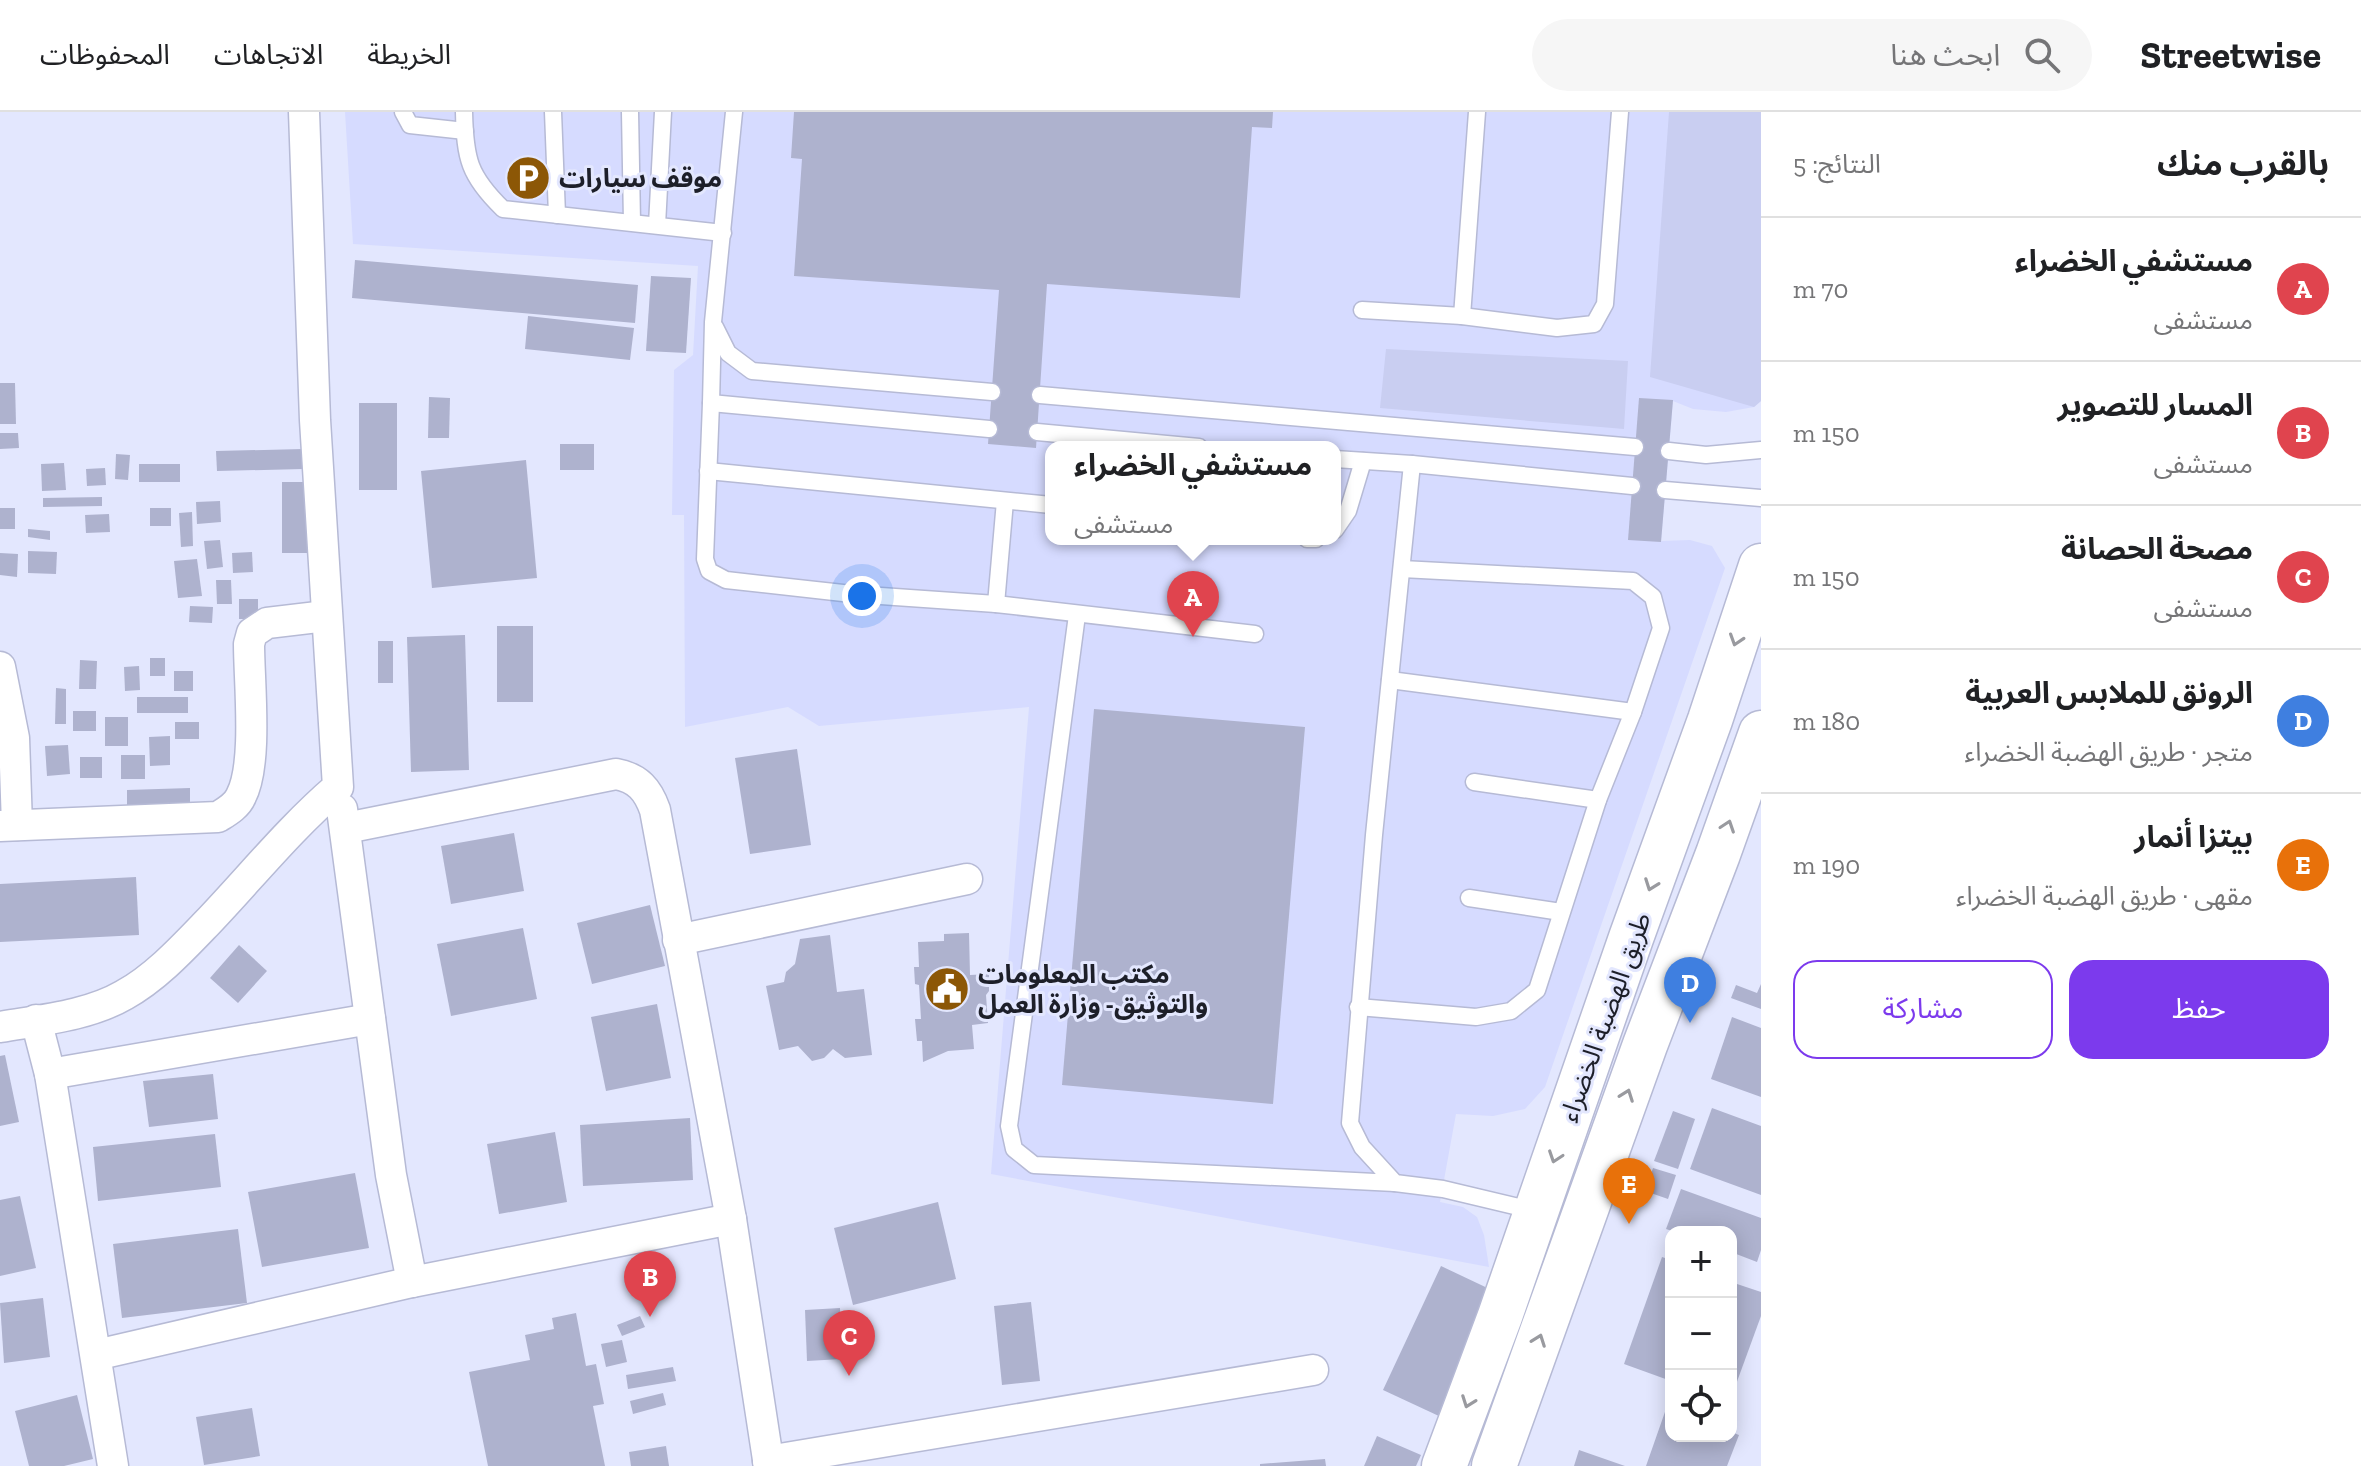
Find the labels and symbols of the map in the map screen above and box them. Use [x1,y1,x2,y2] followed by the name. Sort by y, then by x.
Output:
[504,154,552,202] parking icon: موقف سيارات
[559,162,722,194] place label: موقف سيارات
[1167,571,1219,637] pin: A
[842,576,882,616] your location
[1730,632,1746,646] one-way arrow
[1719,819,1735,833] one-way arrow
[1644,877,1661,891] one-way arrow
[1552,908,1658,1126] street label: طريق الهضبة الخضراء
[1664,957,1716,1023] pin: D
[978,958,1208,1020] place label: مكتب المعلومات والتوثيق- وزارة العمل
[923,965,971,1013] public building icon: مكتب المعلومات والتوثيق- وزارة العمل
[1617,1089,1633,1103] one-way arrow
[1548,1149,1564,1163] one-way arrow
[1603,1158,1655,1224] pin: E
[624,1251,676,1317] pin: B
[823,1310,875,1376] pin: C
[1529,1334,1546,1348] one-way arrow
[1461,1394,1478,1408] one-way arrow

